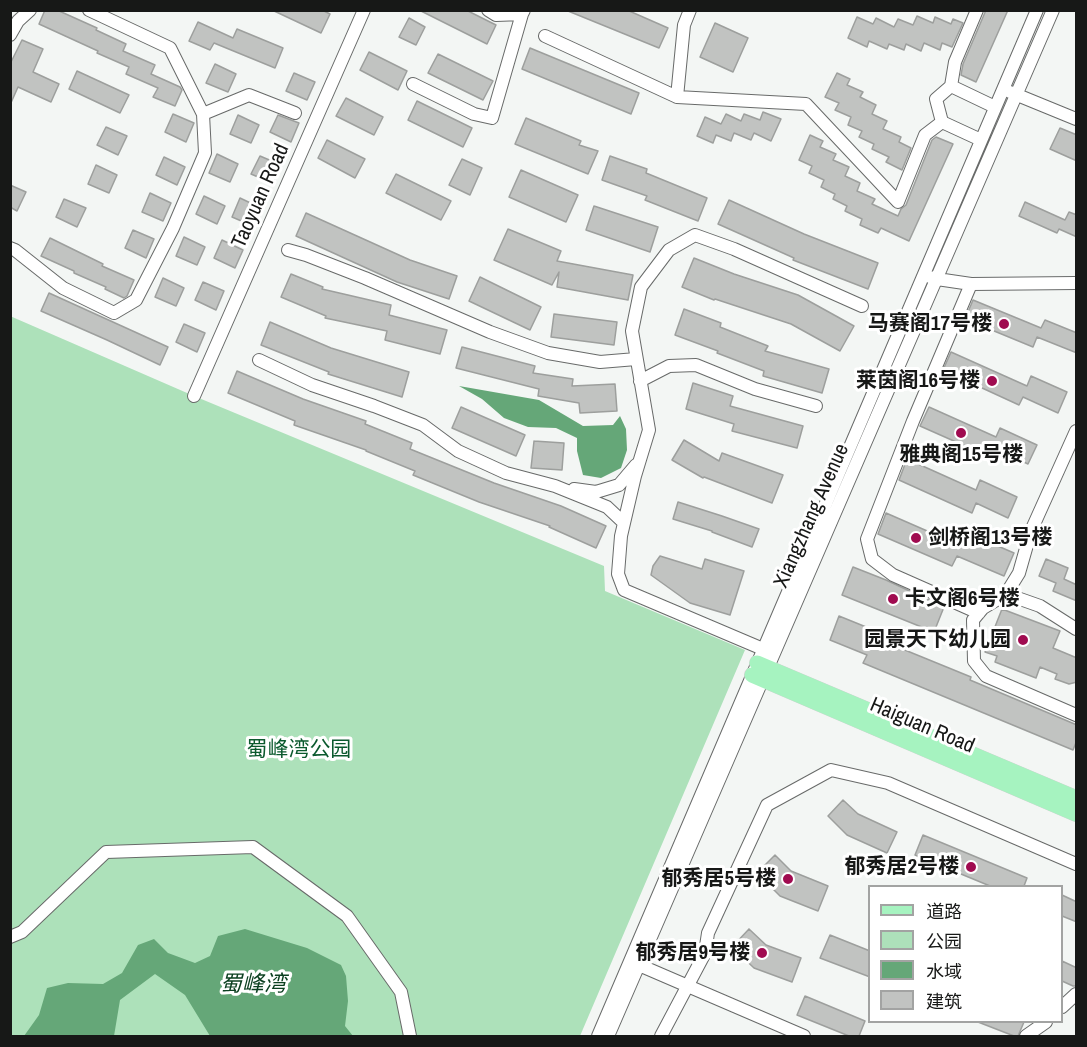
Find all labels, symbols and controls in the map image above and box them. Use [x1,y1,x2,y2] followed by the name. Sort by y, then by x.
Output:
[227,140,295,252] street label: Taoyuan Road
[868,311,992,337] place label: 马赛阁17号楼
[997,317,1011,331] marker: 马赛阁17号楼
[856,368,980,394] place label: 莱茵阁16号楼
[985,374,999,388] marker: 莱茵阁16号楼
[954,426,968,440] marker: 雅典阁15号楼
[769,440,855,592] street label: Xiangzhang Avenue
[899,442,1023,468] place label: 雅典阁15号楼
[928,525,1052,551] place label: 剑桥阁13号楼
[909,531,923,545] marker: 剑桥阁13号楼
[905,586,1020,612] place label: 卡文阁6号楼
[886,592,900,606] marker: 卡文阁6号楼
[864,627,1011,653] place label: 园景天下幼儿园
[1016,633,1030,647] marker: 园景天下幼儿园
[866,693,978,759] street label: Haiguan Road
[247,737,351,763] park label: 蜀峰湾公园
[844,854,959,880] place label: 郁秀居2号楼
[964,860,978,874] marker: 郁秀居2号楼
[661,866,776,892] place label: 郁秀居5号楼
[781,872,795,886] marker: 郁秀居5号楼
[868,885,1063,1023] legend
[926,899,962,924] text: 道路
[926,929,962,954] text: 公园
[635,940,750,966] place label: 郁秀居9号楼
[755,946,769,960] marker: 郁秀居9号楼
[926,959,962,984] text: 水域
[220,972,286,998] water label: 蜀峰湾
[926,989,962,1014] text: 建筑

